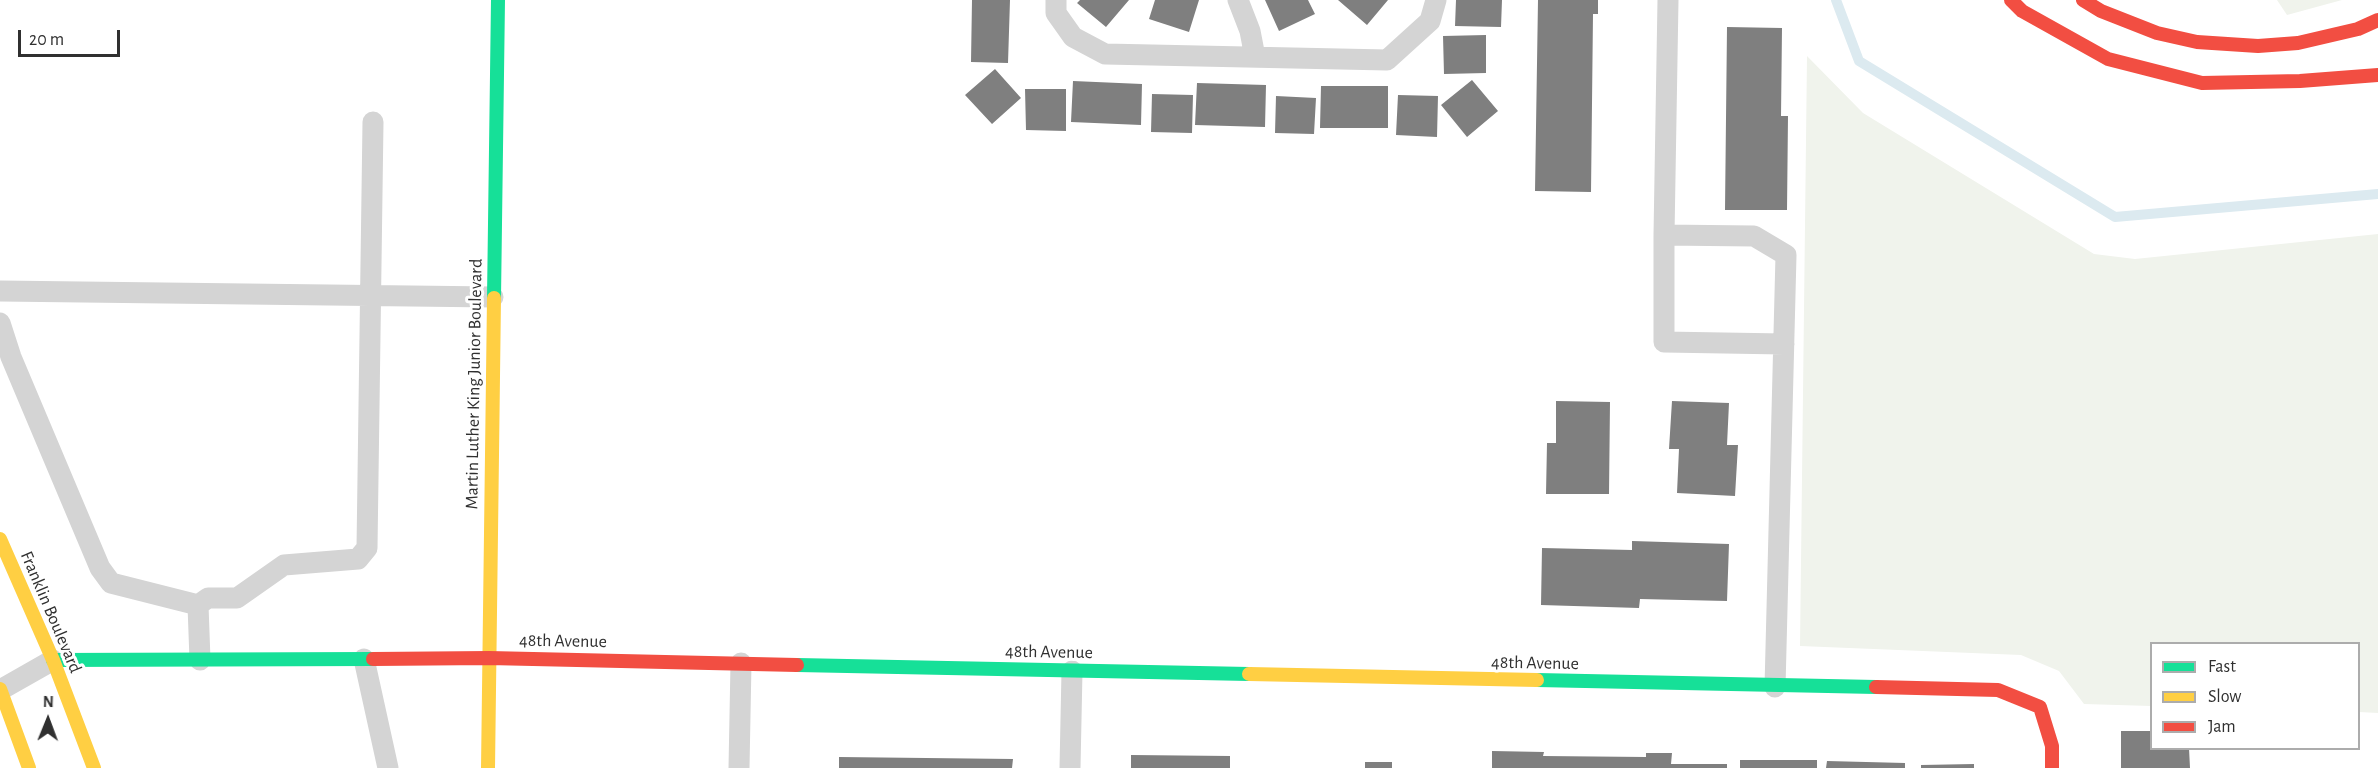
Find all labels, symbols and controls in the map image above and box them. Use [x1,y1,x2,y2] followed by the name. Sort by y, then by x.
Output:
[21,18,123,56] scale bar
[29,31,64,49] text: 20 m
[461,258,487,510] street label: Martin Luther King Junior Boulevard
[16,548,86,676] street label: Franklin Boulevard
[519,629,607,653] street label: 48th Avenue
[1005,640,1093,664] street label: 48th Avenue
[2150,642,2360,750] legend
[1491,651,1579,675] street label: 48th Avenue
[2208,658,2236,676] text: Fast
[2208,688,2241,706] text: Slow
[18,690,78,750] north arrow
[43,694,54,710] text: N
[2208,718,2236,736] text: Jam

